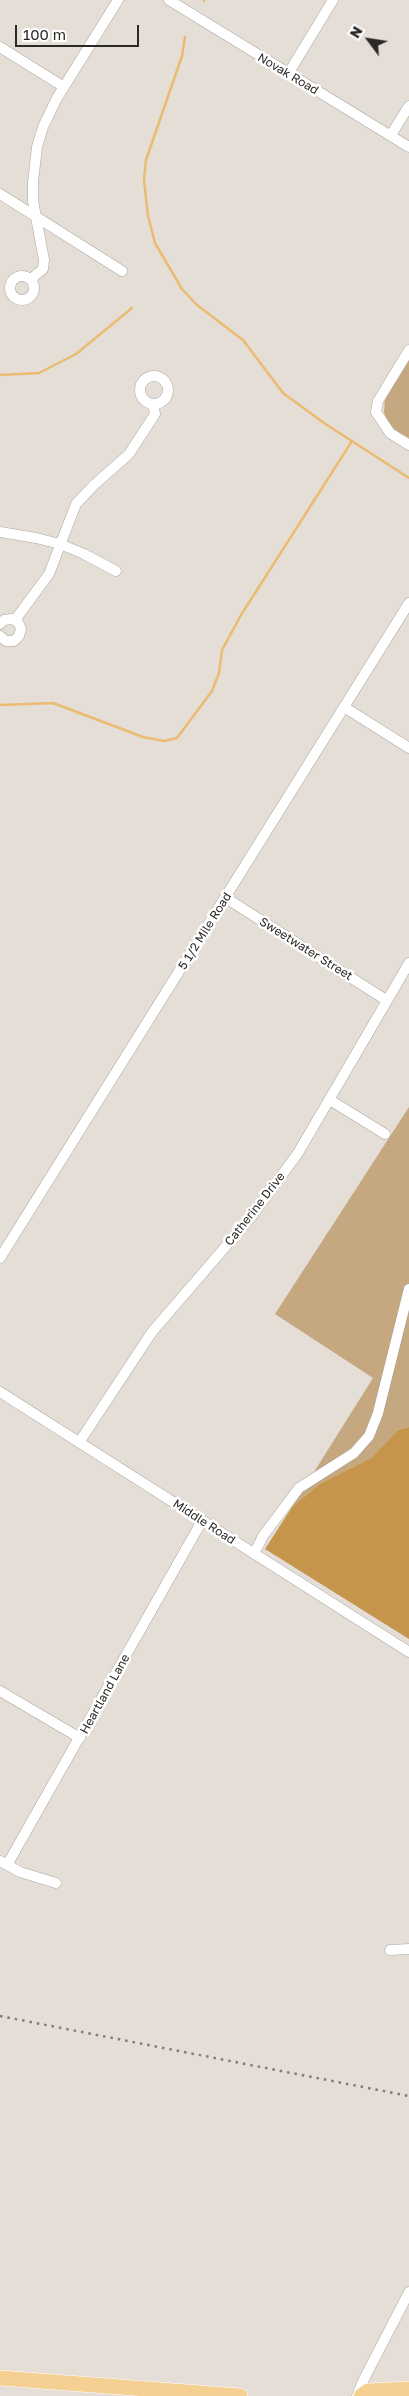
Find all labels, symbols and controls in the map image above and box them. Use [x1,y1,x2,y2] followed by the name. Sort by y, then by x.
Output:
[18,15,141,47] scale bar
[344,15,394,65] north arrow
[346,23,366,41] text: N
[23,25,66,43] text: 100 m
[255,50,321,98] street label: Novak Road
[176,890,234,972] street label: 5 1/2 Mile Road
[257,915,355,983] street label: Sweetwater Street
[222,1170,288,1248] street label: Catherine Drive
[170,1497,238,1547] street label: Middle Road
[77,1652,133,1736] street label: Heartland Lane

